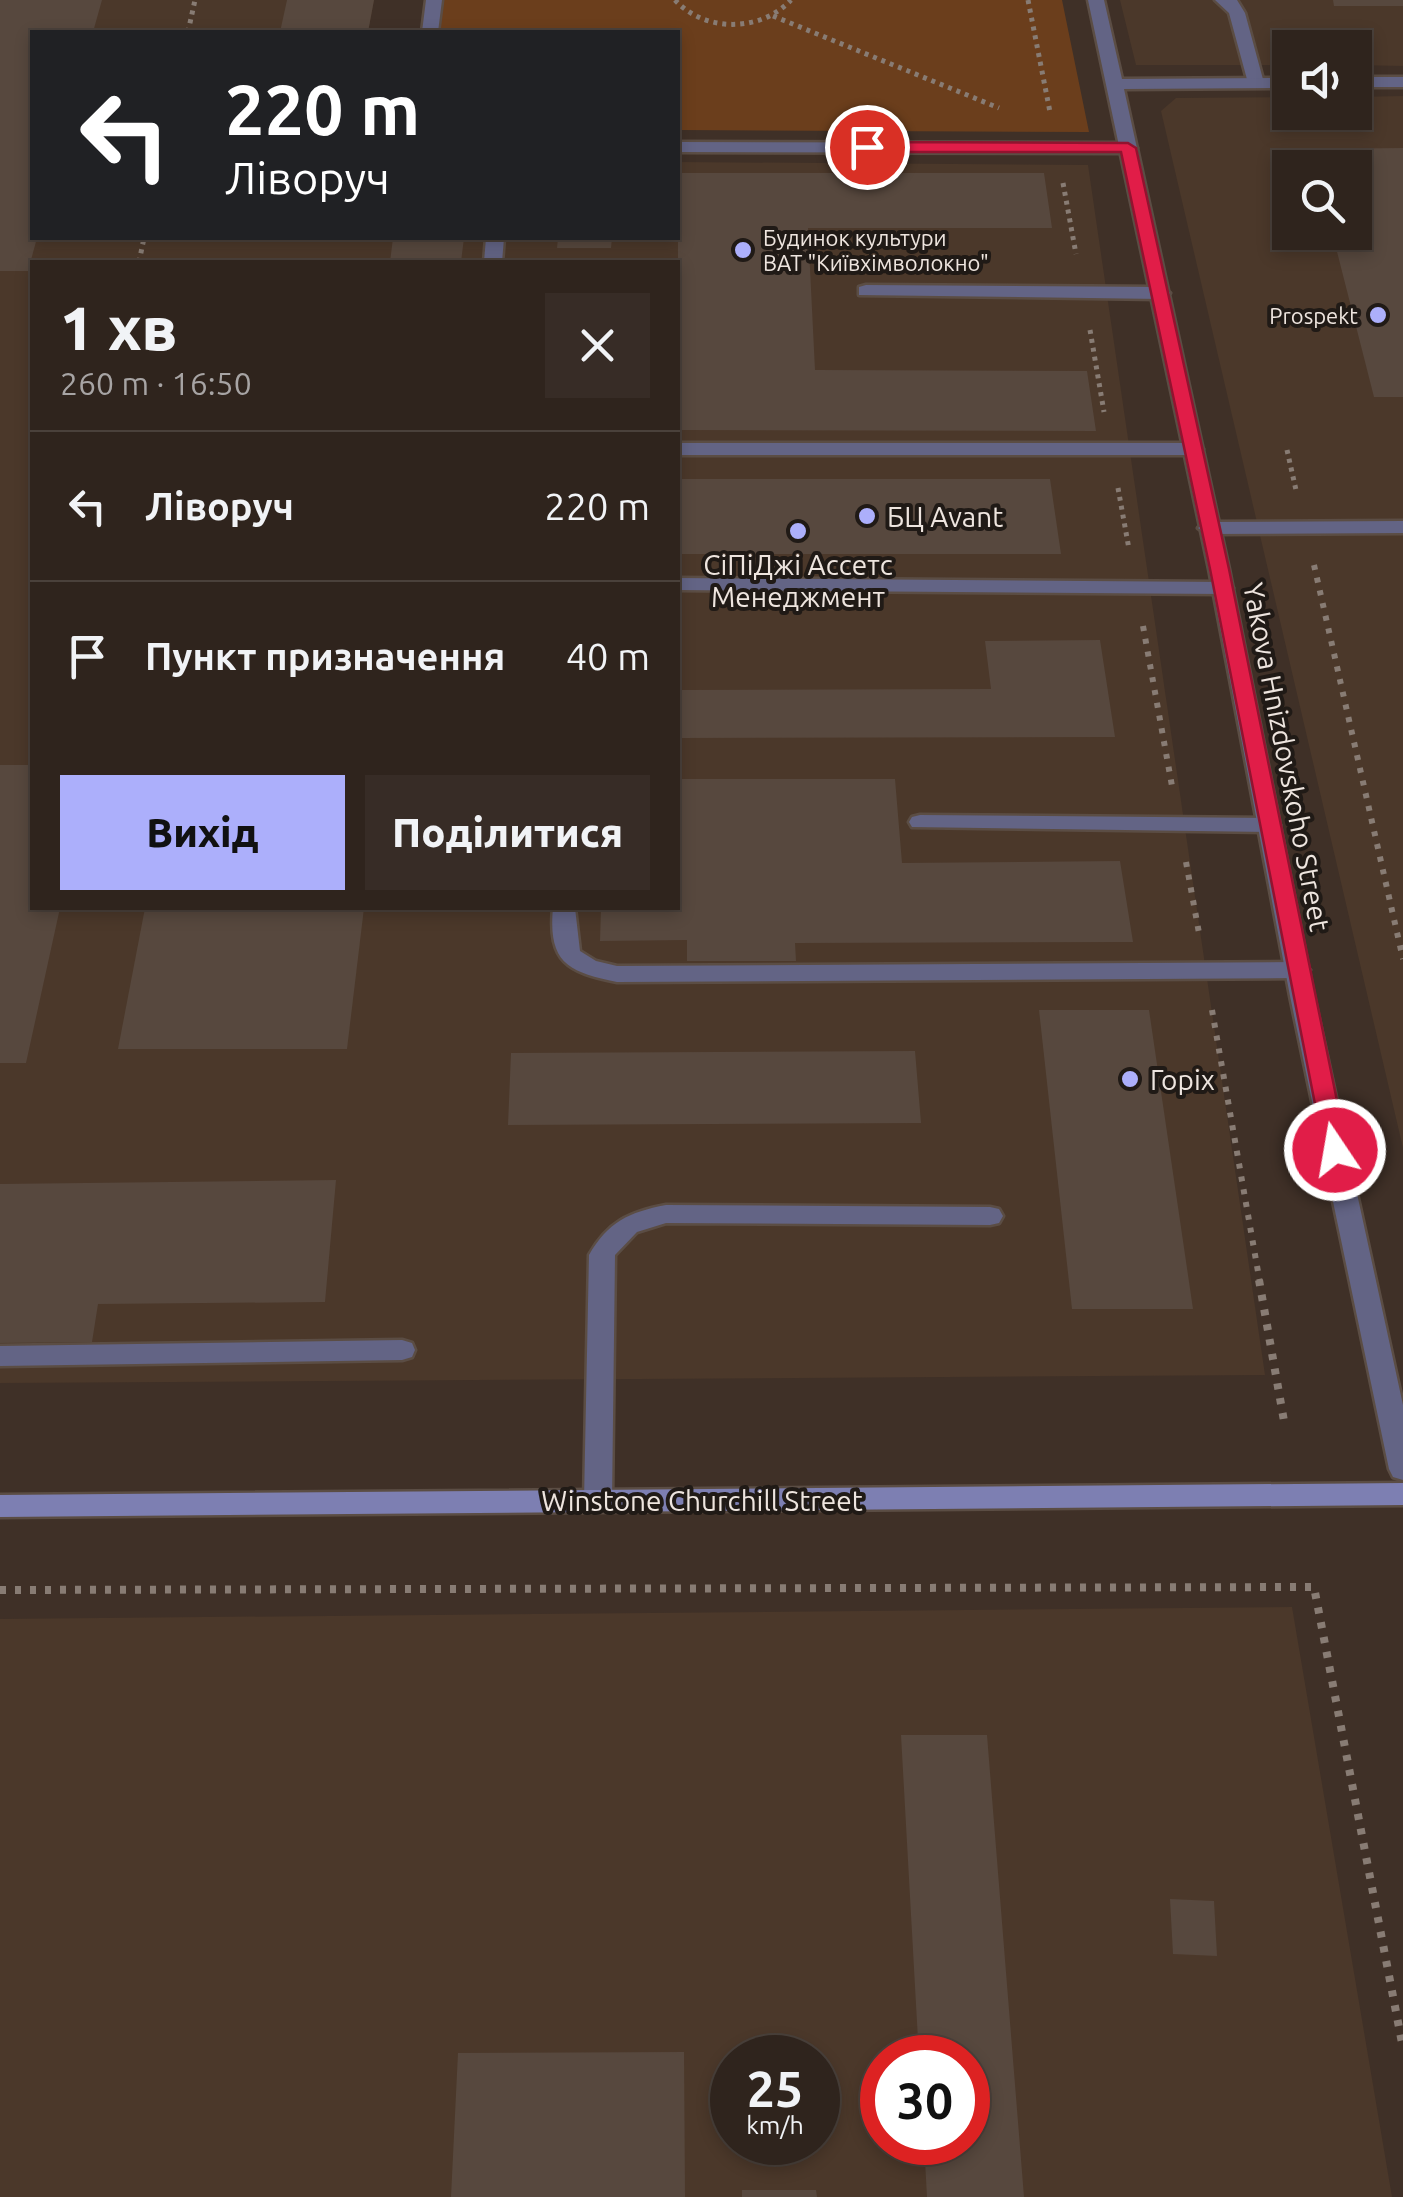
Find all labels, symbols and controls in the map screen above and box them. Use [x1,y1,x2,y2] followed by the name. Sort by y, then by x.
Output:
[1272,30,1372,250] map controls
[1272,30,1372,130] button: sound
[60,70,190,200] icon: left
[225,70,420,148] text: 220 m
[825,105,910,190] pin
[840,120,895,175] icon: arrive
[1272,150,1372,250] button: search
[225,152,390,203] text: Ліворуч
[763,225,989,275] place label: Будинок культури ВАТ "Київхімволокно"
[732,239,754,261] marker: Будинок культури ВАТ "Київхімволокно"
[545,293,650,398] button: close
[60,294,177,361] text: 1 хв
[1269,303,1358,328] place label: Prospekt
[1367,304,1389,326] marker: Prospekt
[60,365,252,401] text: 260 m · 16:50
[60,479,115,534] icon: left
[145,485,294,527] text: Ліворуч
[544,485,650,527] text: 220 m
[887,501,1003,532] place label: БЦ Avant
[856,505,878,527] marker: БЦ Avant
[787,520,809,542] marker: СіПіДжі Ассетс Менеджмент
[703,549,893,612] place label: СіПіДжі Ассетс Менеджмент
[1238,580,1336,934] street label: Yakova Hnizdovskoho Street
[60,629,115,684] icon: arrive
[145,635,505,677] text: Пункт призначення
[566,635,650,677] text: 40 m
[60,775,345,890] button: Вихід
[365,775,650,890] button: Поділитися
[1150,1064,1215,1095] place label: Горіх
[1119,1068,1141,1090] marker: Горіх
[1283,1098,1387,1202] position arrow
[541,1485,863,1516] street label: Winstone Churchill Street
[860,2035,990,2165] speed limit sign: 30
[747,2060,803,2116] text: 25
[746,2111,804,2139] text: km/h

